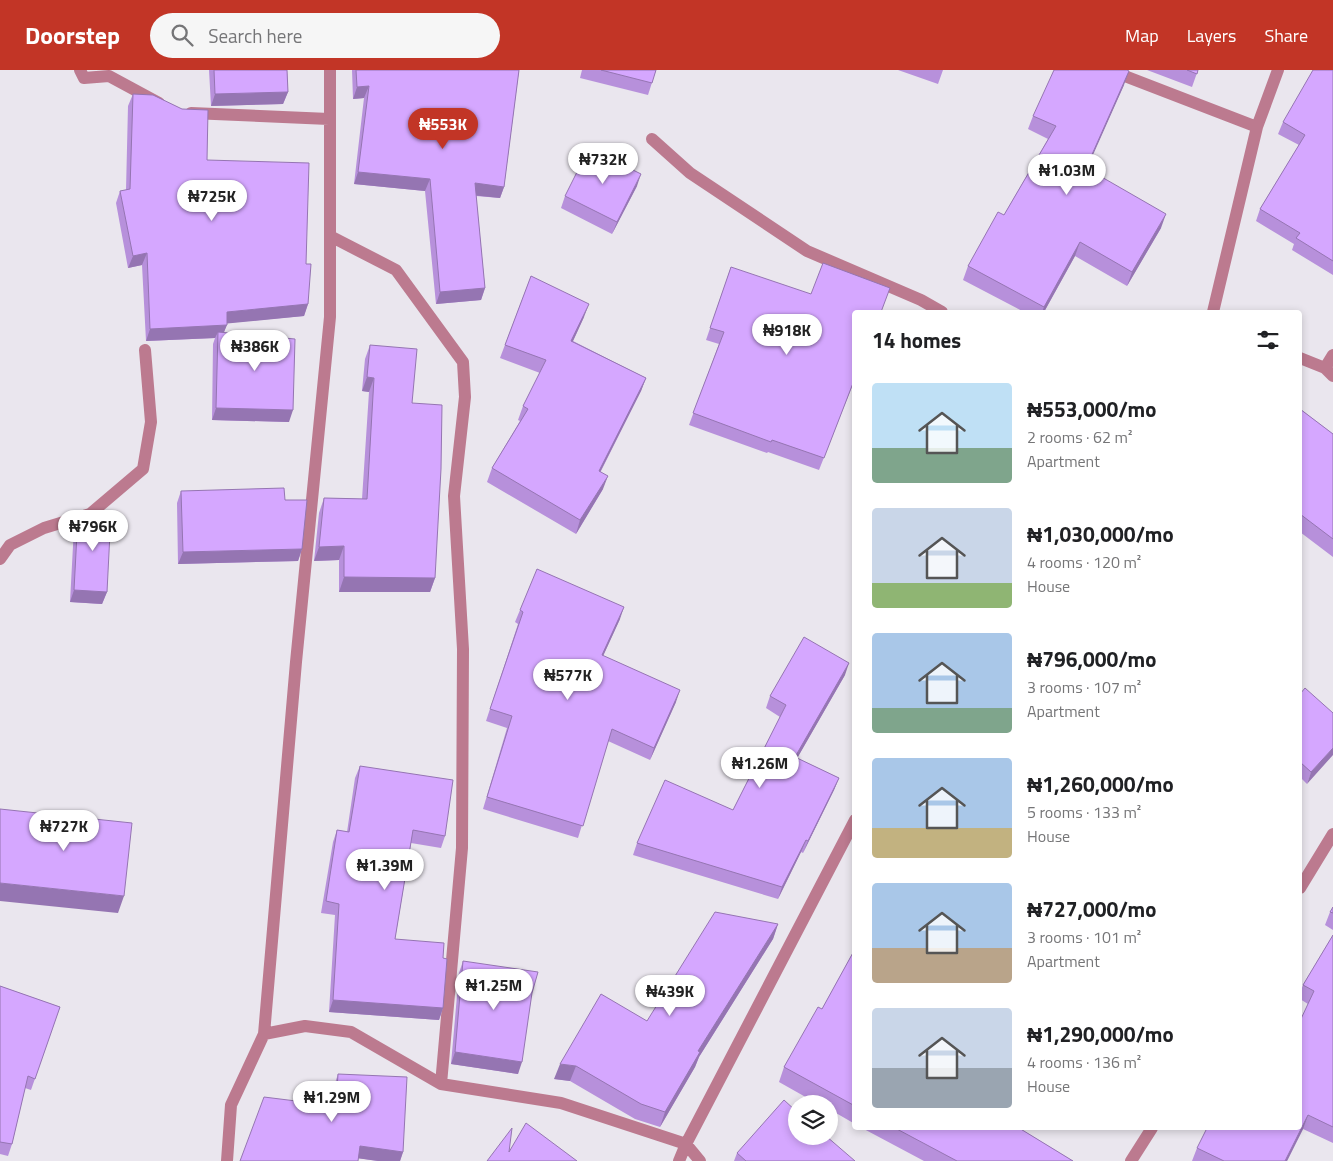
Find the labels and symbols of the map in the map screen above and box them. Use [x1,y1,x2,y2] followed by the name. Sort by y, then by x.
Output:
[408,108,478,150] pin: ₦553K
[568,142,638,185] pin: ₦732K
[1026,154,1108,196] pin: ₦1.03M
[177,180,247,222] pin: ₦725K
[752,314,822,356] pin: ₦918K
[220,330,290,372] pin: ₦386K
[58,510,128,552] pin: ₦796K
[533,658,603,701] pin: ₦577K
[719,746,801,789] pin: ₦1.26M
[29,810,99,852] pin: ₦727K
[344,848,426,891] pin: ₦1.39M
[453,968,535,1011] pin: ₦1.25M
[635,974,705,1017] pin: ₦439K
[291,1080,373,1123] pin: ₦1.29M

